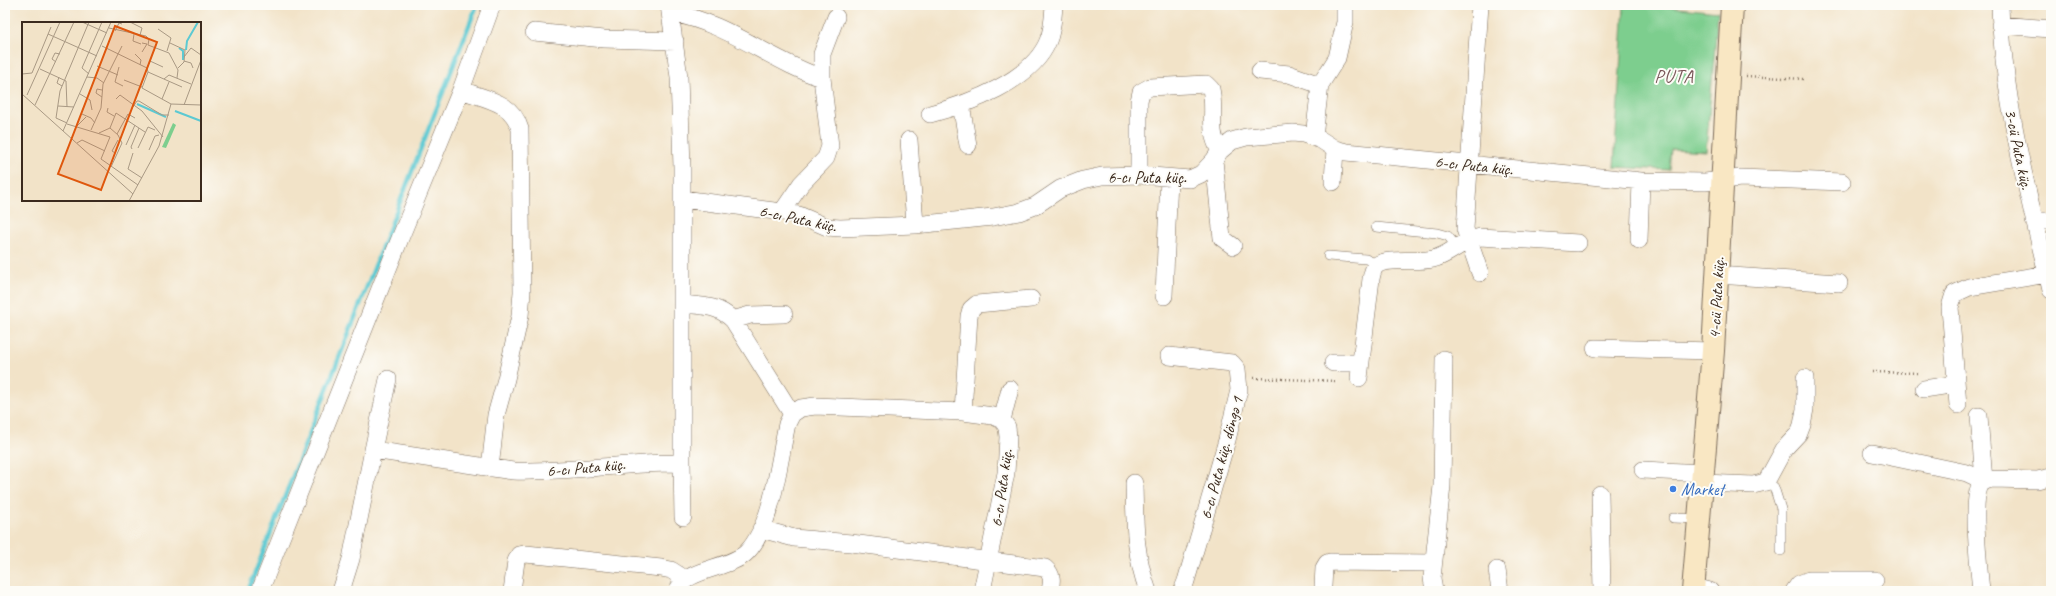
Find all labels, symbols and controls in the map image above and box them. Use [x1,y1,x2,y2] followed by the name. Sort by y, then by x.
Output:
[22,22,201,201] inset map
[1654,64,1694,88] district label: PUTA
[2000,107,2037,192] street label: 3-cü Puta küç.
[1434,151,1515,180] street label: 6-cı Puta küç.
[1108,167,1187,188] street label: 6-cı Puta küç.
[757,200,839,237] street label: 6-cı Puta küç.
[1704,256,1729,339] street label: 4-cü Puta küç.
[1195,393,1248,522] street label: 6-cı Puta küç. döngə 1
[986,447,1017,528] street label: 6-cı Puta küç.
[546,454,627,481] street label: 6-cı Puta küç.
[1681,479,1727,500] place label: Market
[1668,484,1678,494] marker: Market

